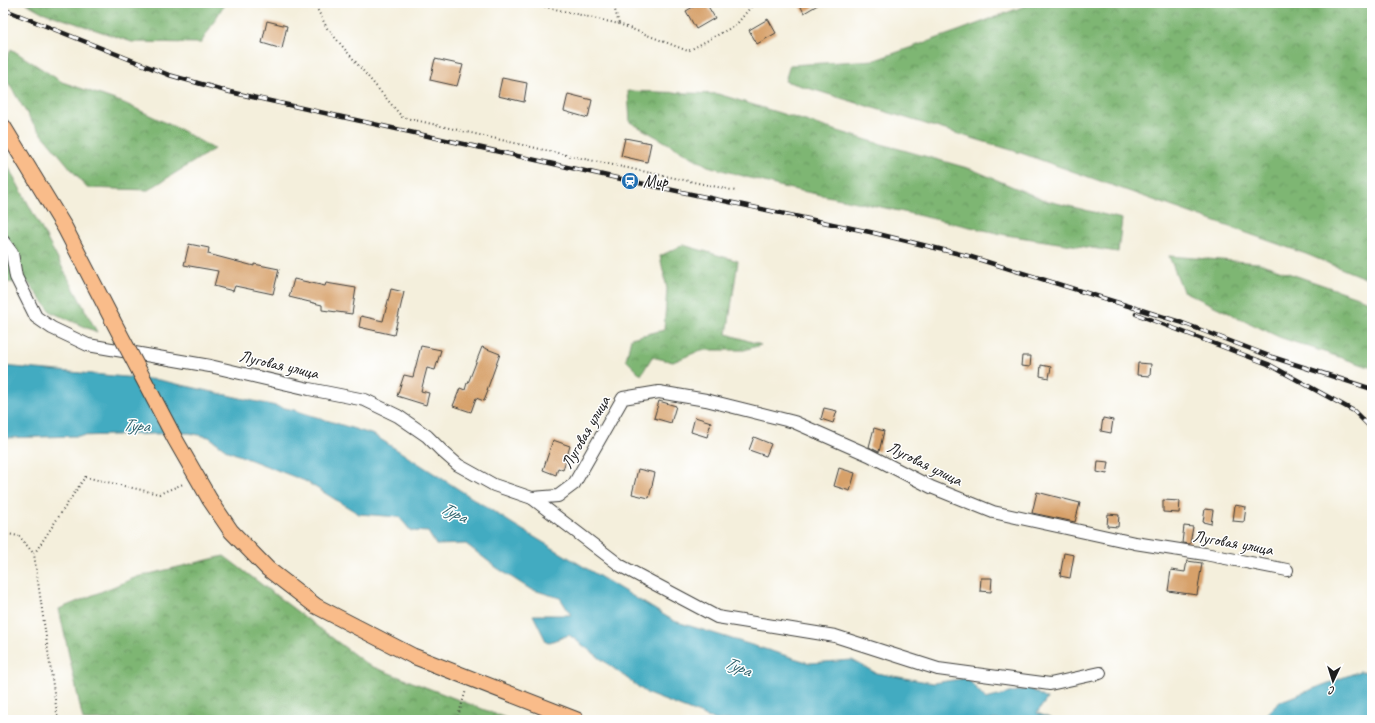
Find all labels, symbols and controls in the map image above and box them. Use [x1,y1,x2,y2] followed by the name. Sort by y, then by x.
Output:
[620,171,640,191] station icon: Мир
[643,171,669,192] place label: Мир
[237,345,322,384] street label: Луговая улица
[556,391,616,472] street label: Луговая улица
[122,413,152,437] water label: Тура
[884,436,967,491] street label: Луговая улица
[437,496,472,529] water label: Тура
[1191,525,1276,560] street label: Луговая улица
[721,651,756,682] water label: Тура
[1313,661,1353,701] north arrow
[1328,684,1335,698] text: С

